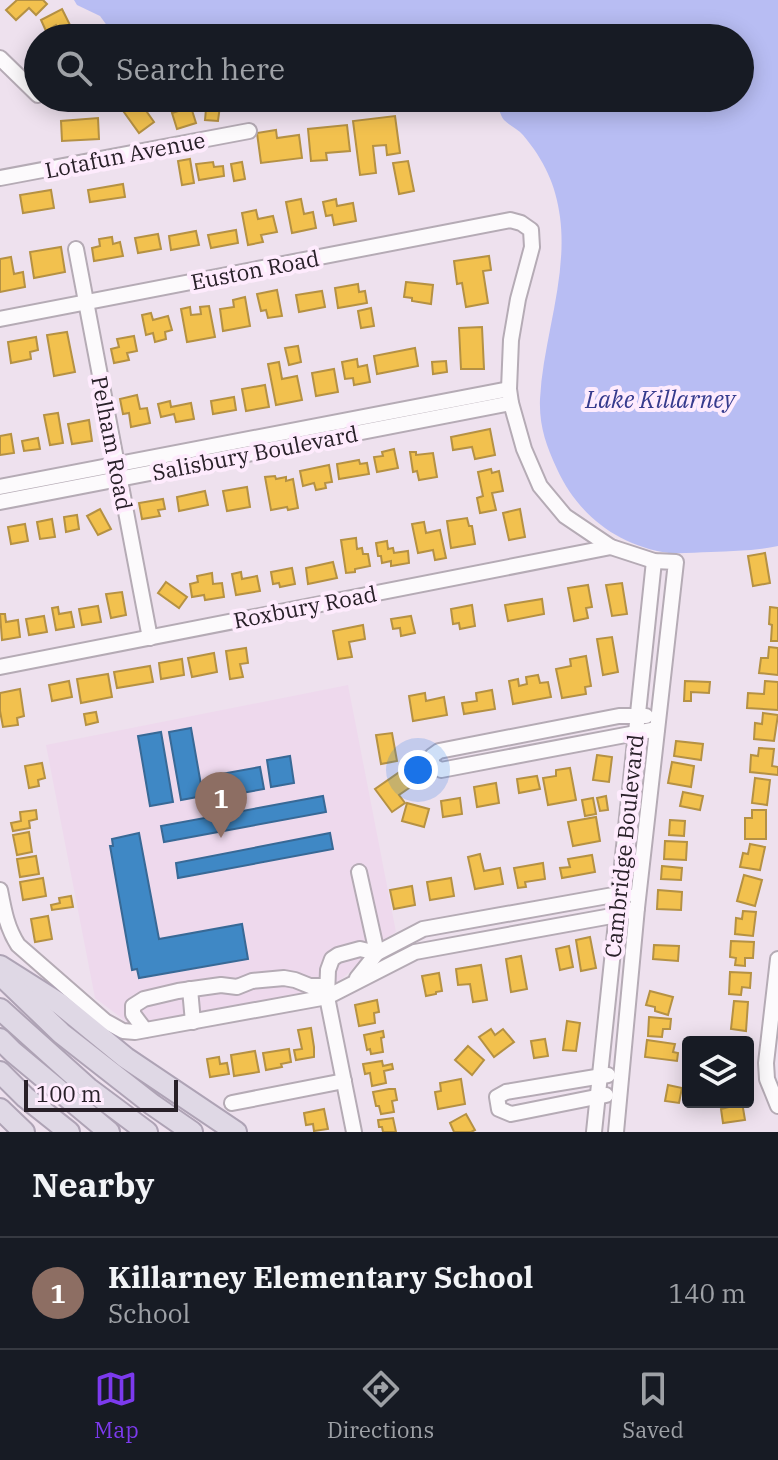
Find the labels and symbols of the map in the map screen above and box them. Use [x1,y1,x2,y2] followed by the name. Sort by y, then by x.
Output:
[42,125,208,184] street label: Lotafun Avenue
[188,243,322,296] street label: Euston Road
[85,373,140,512] street label: Pelham Road
[584,383,737,415] water label: Lake Killarney
[150,418,360,487] street label: Salisbury Boulevard
[231,578,379,635] street label: Roxbury Road
[597,733,650,959] street label: Cambridge Boulevard
[398,750,438,790] your location
[195,772,247,838] pin: 1
[24,1076,178,1112] scale bar

